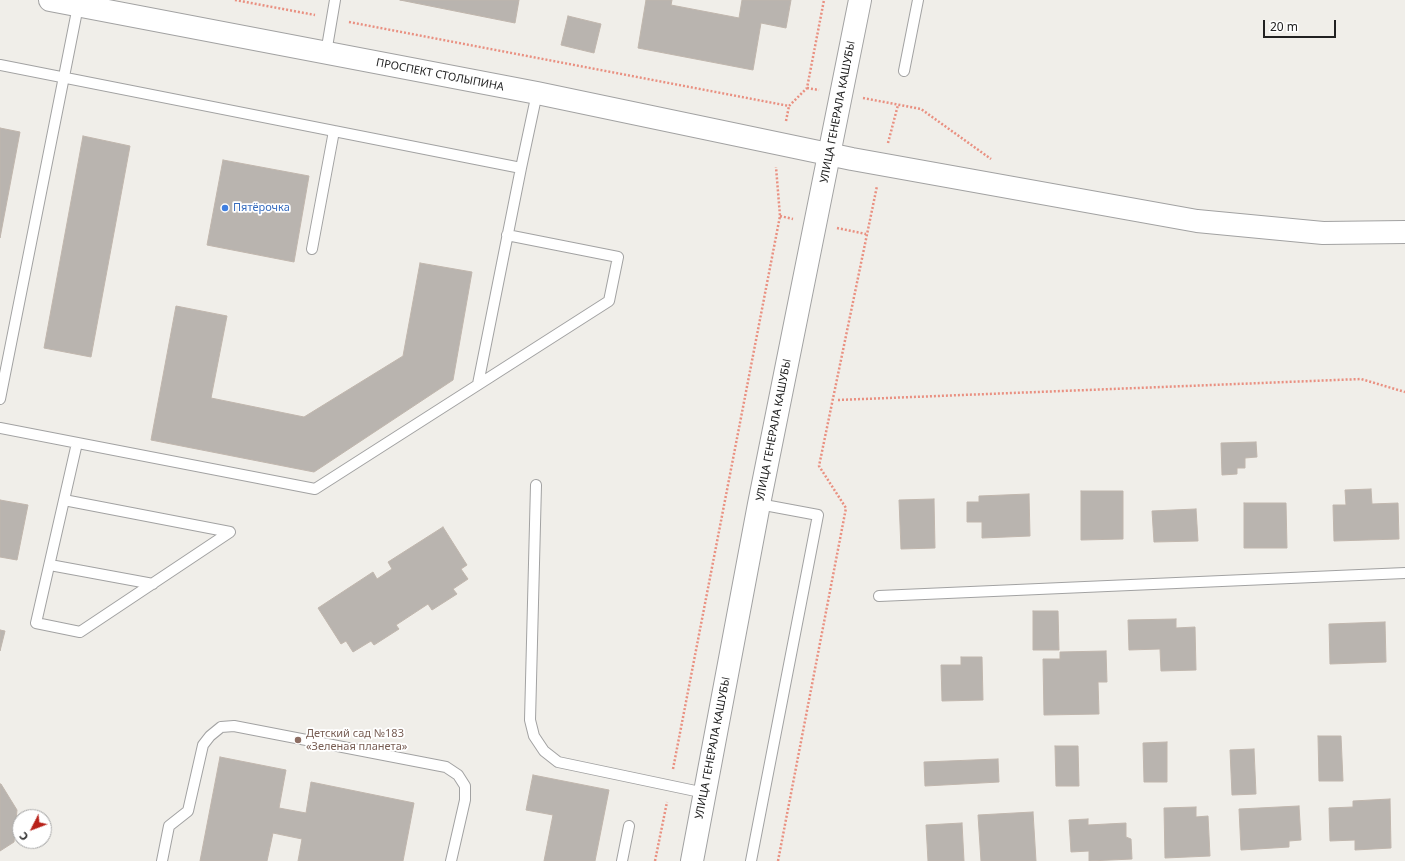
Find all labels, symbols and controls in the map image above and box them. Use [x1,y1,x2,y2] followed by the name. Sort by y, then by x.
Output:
[1265,12,1338,38] scale bar
[1270,18,1298,35] text: 20 m
[818,40,858,184] street label: УЛИЦА ГЕНЕРАЛА КАШУБЫ
[375,56,505,94] street label: ПРОСПЕКТ СТОЛЫПИНА
[233,201,290,215] place label: Пятёрочка
[220,203,230,213] marker: Пятёрочка
[754,358,794,502] street label: УЛИЦА ГЕНЕРАЛА КАШУБЫ
[693,676,733,820] street label: УЛИЦА ГЕНЕРАЛА КАШУБЫ
[306,727,407,753] place label: Детский сад №183 «Зеленая планета»
[293,735,303,745] marker: Детский сад №183 «Зеленая планета»
[12,809,52,849] north arrow
[16,829,31,844] text: С

